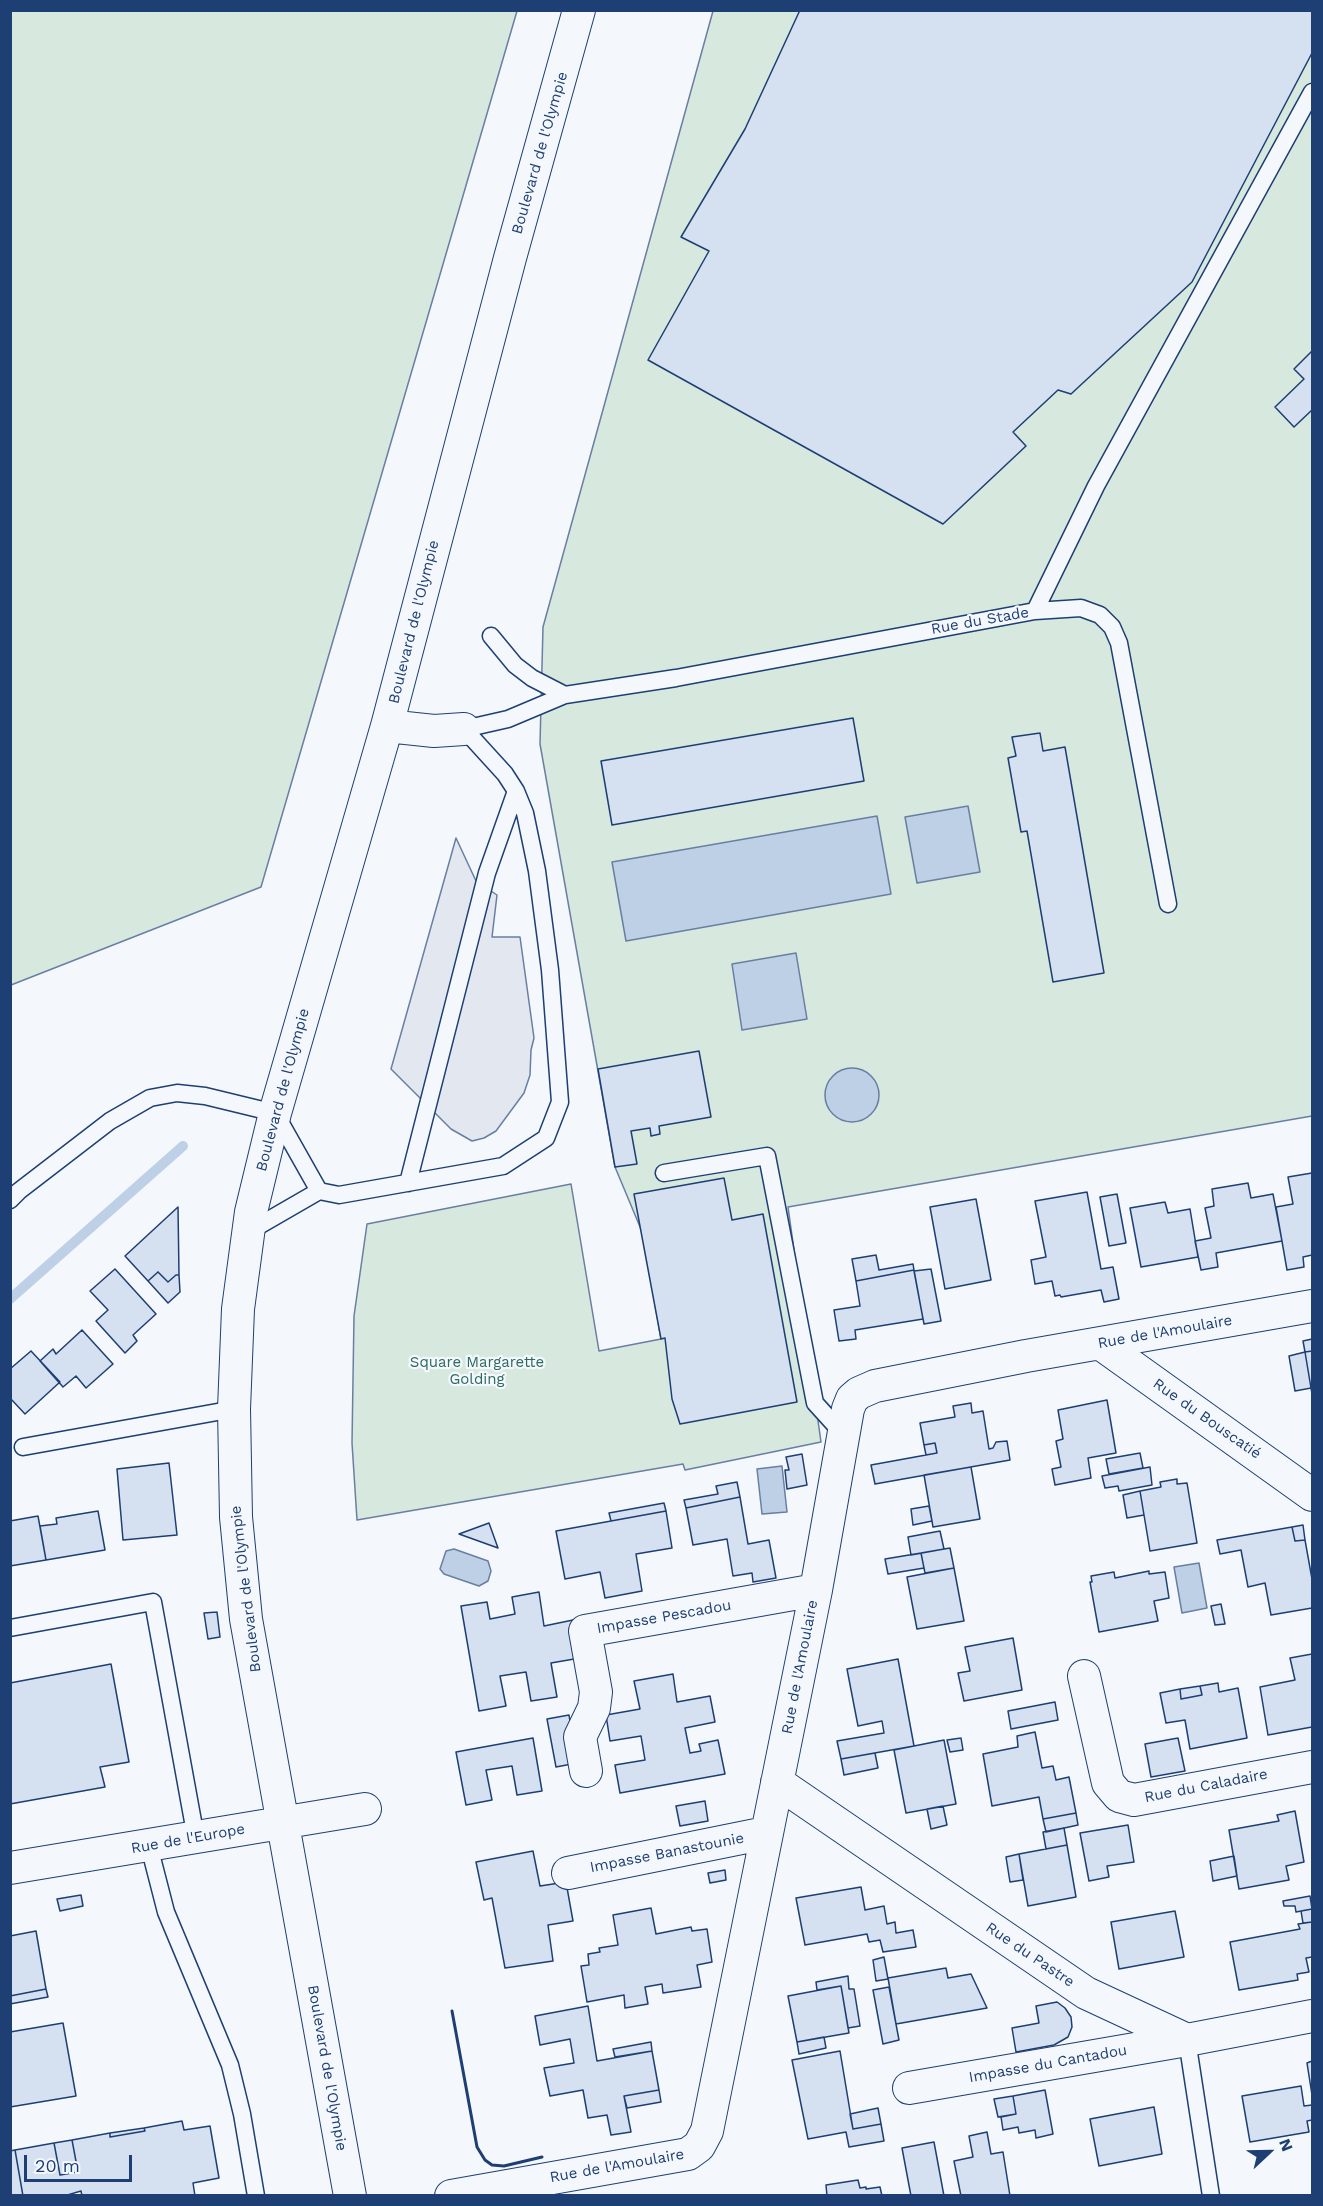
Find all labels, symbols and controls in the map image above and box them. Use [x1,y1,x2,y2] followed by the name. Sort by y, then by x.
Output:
[508,70,572,236] street label: Boulevard de l'Olympie
[385,538,443,706] street label: Boulevard de l'Olympie
[930,604,1030,638] street label: Rue du Stade
[253,1007,313,1173] street label: Boulevard de l'Olympie
[1096,1311,1234,1353] street label: Rue de l'Amoulaire
[410,1354,544,1389] park label: Square Margarette Golding
[1149,1375,1265,1463] street label: Rue du Bouscatié
[227,1505,265,1673] street label: Boulevard de l'Olympie
[595,1596,733,1638] street label: Impasse Pescadou
[778,1598,822,1736] street label: Rue de l'Amoulaire
[1143,1765,1269,1807] street label: Rue du Caladaire
[130,1820,246,1858] street label: Rue de l'Europe
[588,1829,746,1877] street label: Impasse Banastounie
[982,1919,1078,1991] street label: Rue du Pastre
[304,1984,350,2152] street label: Boulevard de l'Olympie
[968,2041,1128,2087] street label: Impasse du Cantadou
[1239,2122,1299,2182] north arrow
[1275,2136,1297,2154] text: N
[27,2143,135,2181] scale bar
[548,2145,686,2187] street label: Rue de l'Amoulaire
[35,2155,80,2176] text: 20 m

